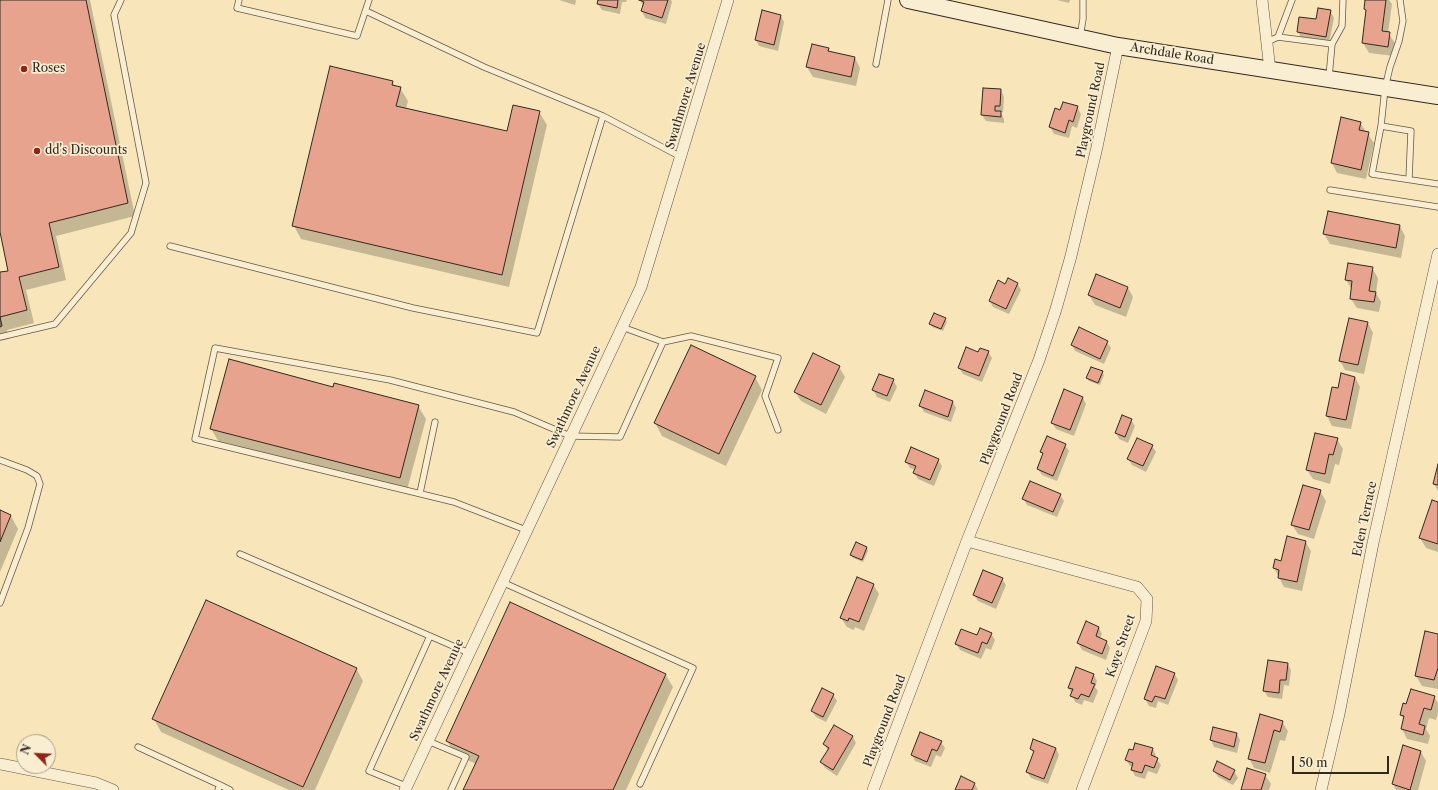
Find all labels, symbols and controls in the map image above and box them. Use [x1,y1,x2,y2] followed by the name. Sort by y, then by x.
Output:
[1129,40,1215,68] street label: Archdale Road
[663,41,709,151] street label: Swathmore Avenue
[1074,61,1108,159] street label: Playground Road
[32,62,65,76] place label: Roses
[19,64,29,74] marker: Roses
[45,144,127,158] place label: dd's Discounts
[32,146,42,156] marker: dd's Discounts
[544,344,604,450] street label: Swathmore Avenue
[978,371,1026,467] street label: Playground Road
[1350,480,1380,558] street label: Eden Terrace
[1104,613,1138,679] street label: Kaye Street
[407,637,467,743] street label: Swathmore Avenue
[861,673,909,769] street label: Playground Road
[16,734,56,774] north arrow
[18,742,34,757] text: N
[1294,748,1391,774] scale bar
[1299,755,1328,770] text: 50 m

